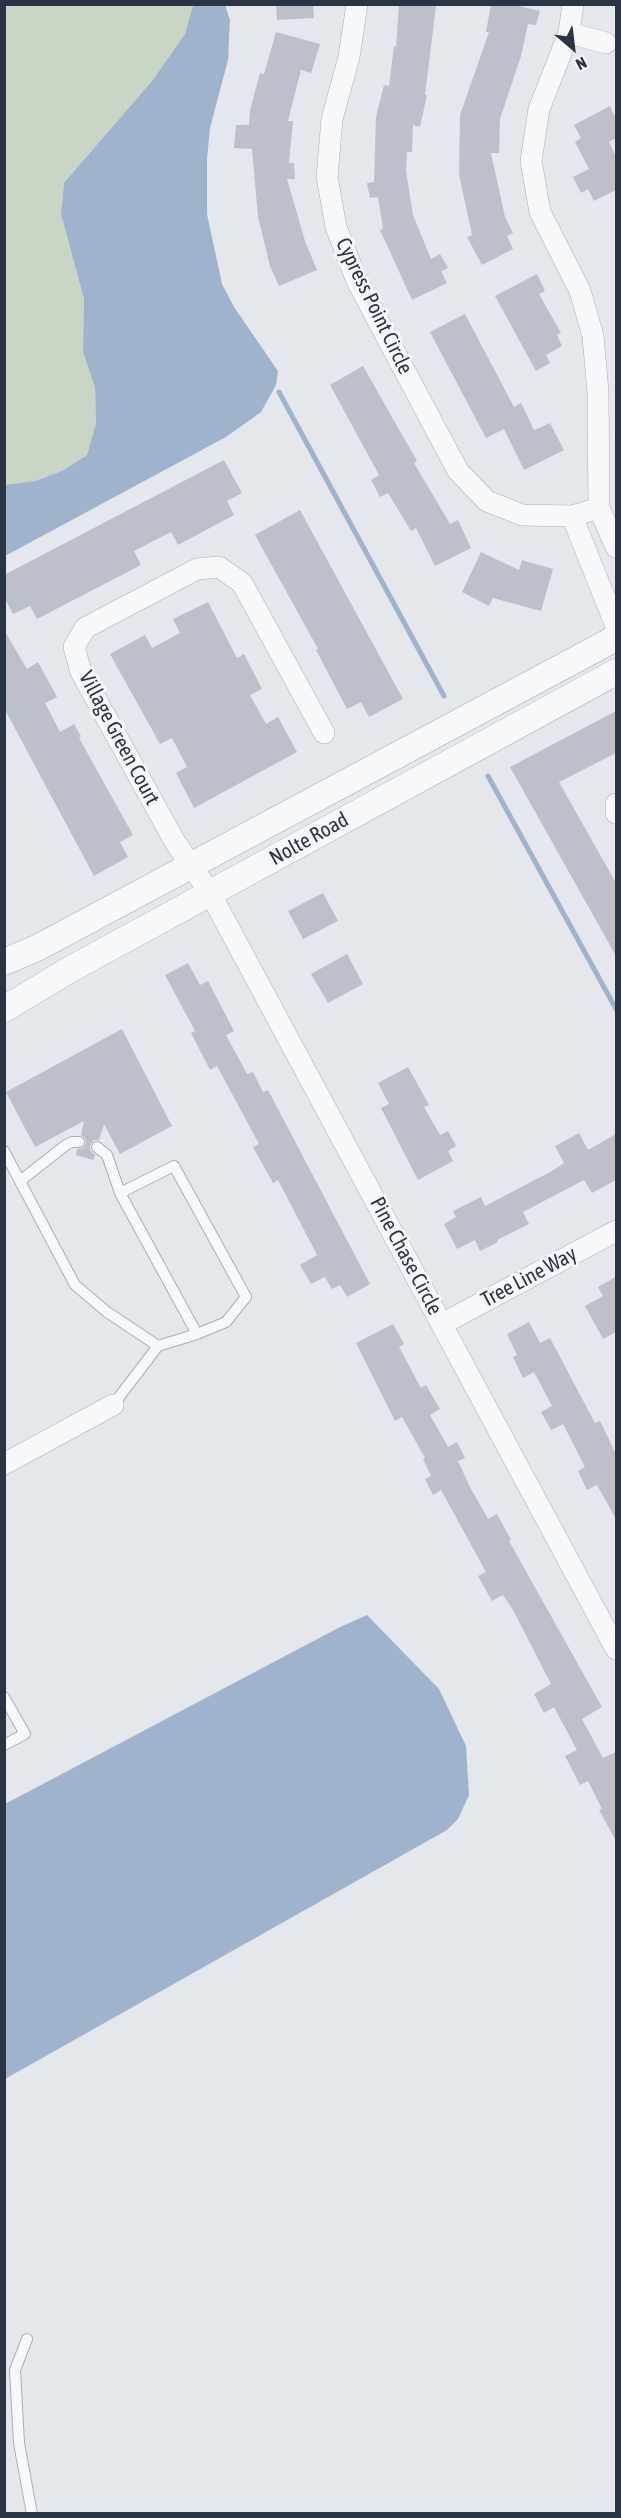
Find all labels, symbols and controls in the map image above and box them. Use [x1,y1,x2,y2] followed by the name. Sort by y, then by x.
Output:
[543,18,603,78] north arrow
[573,54,590,74] text: N
[330,234,418,378] street label: Cypress Point Circle
[73,667,165,809] street label: Village Green Court
[265,807,353,871] street label: Nolte Road
[364,1193,448,1319] street label: Pine Chase Circle
[477,1241,581,1313] street label: Tree Line Way

